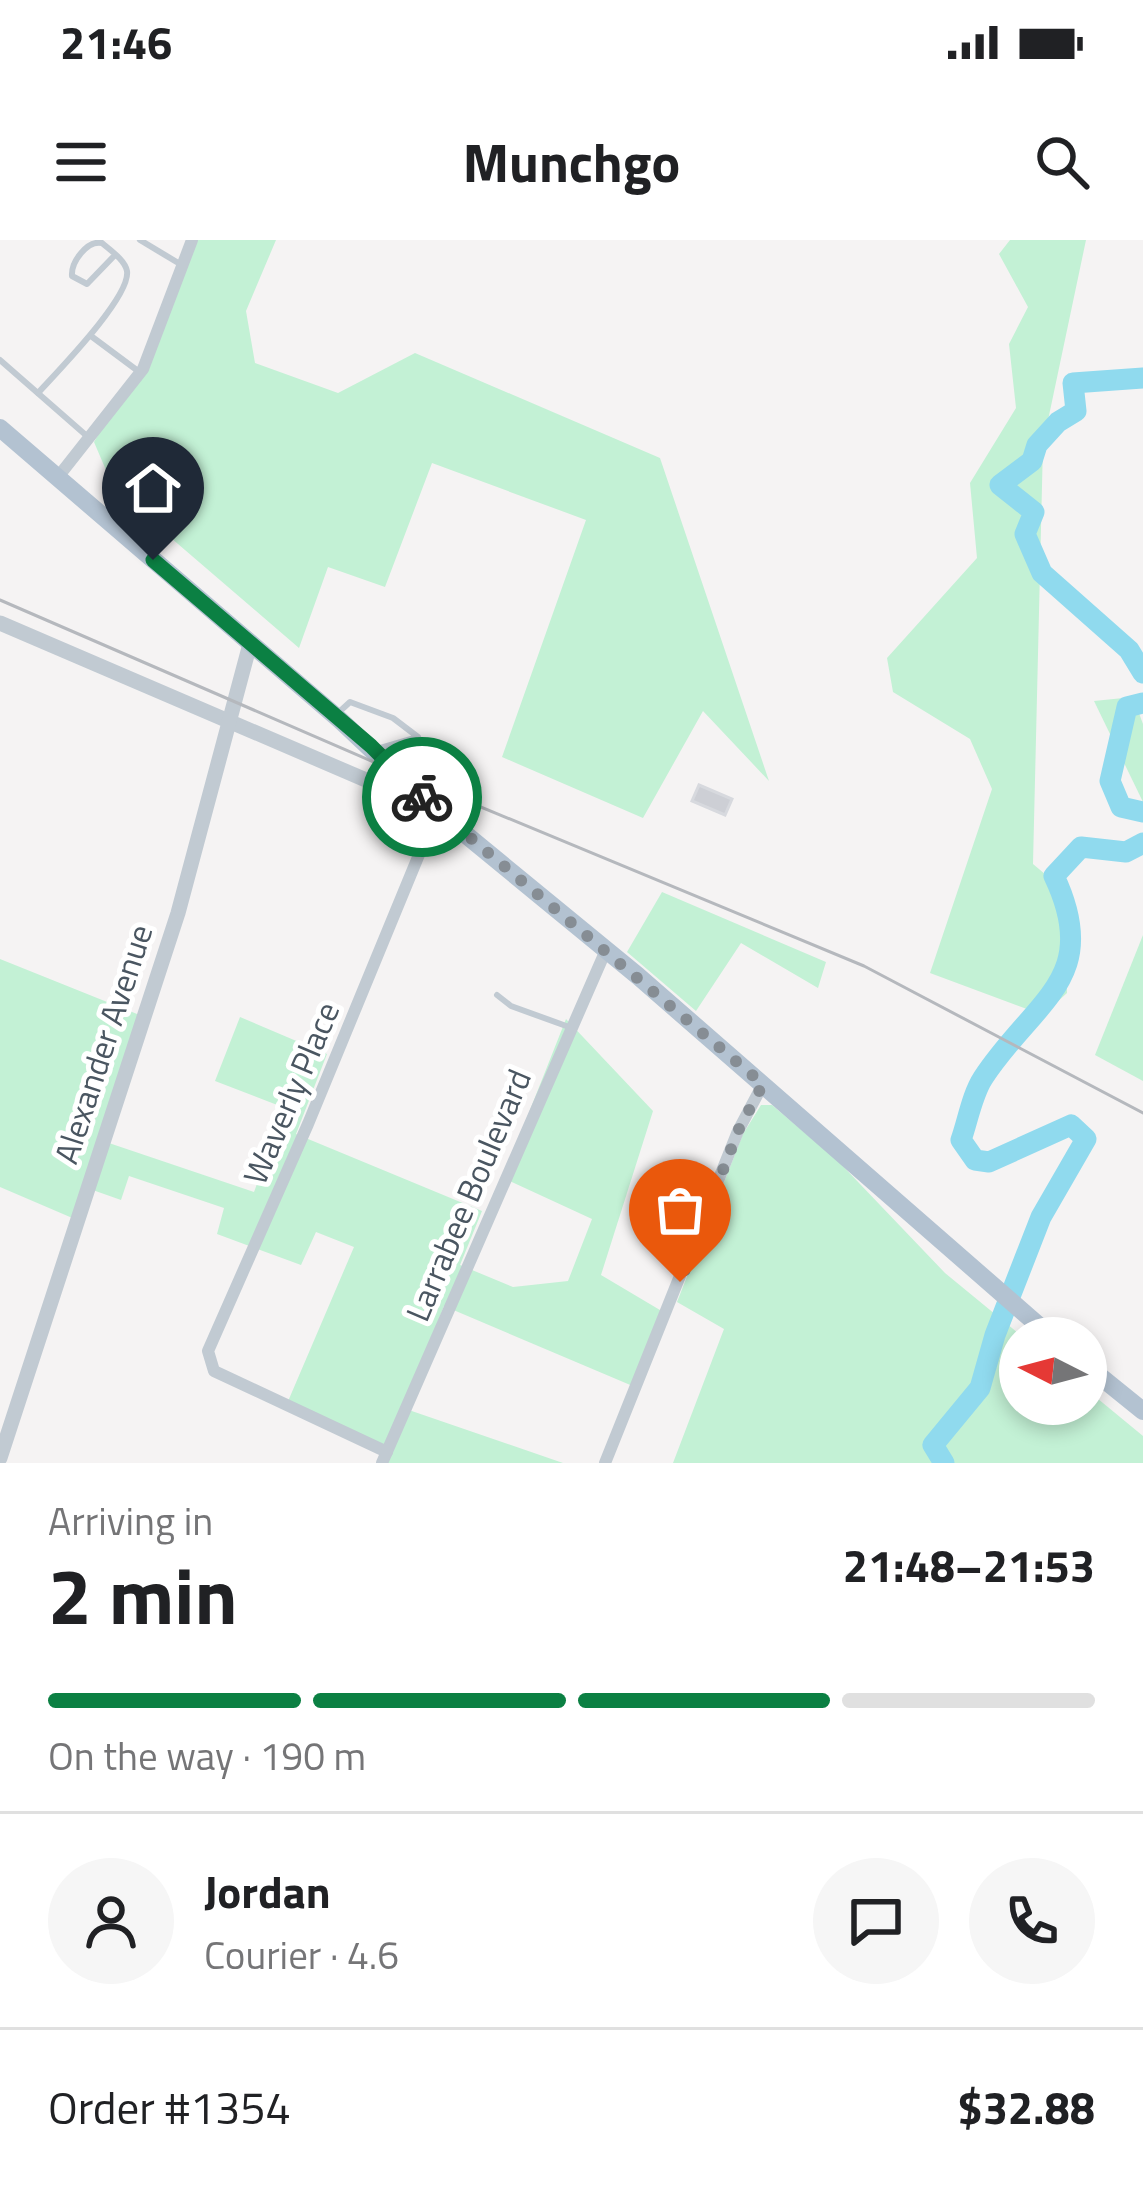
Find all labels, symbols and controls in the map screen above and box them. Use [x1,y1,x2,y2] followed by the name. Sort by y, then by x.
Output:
[60,8,172,76] text: 21:46
[463,121,680,203] text: Munchgo
[48,129,114,195] icon: menu
[1029,129,1095,195] icon: search
[102,437,204,560] pin
[120,455,186,521] icon: home
[362,737,482,857] courier
[389,764,455,830] icon: bike
[41,918,165,1170] street label: Alexander Avenue
[230,994,352,1192] street label: Waverly Place
[392,1061,544,1329] street label: Larrabee Boulevard
[629,1159,731,1282] pin
[647,1177,713,1243] icon: bag
[999,1317,1107,1425] north arrow
[999,1317,1107,1425] map controls
[48,1491,213,1550] text: Arriving in
[843,1531,1095,1599] text: 21:48–21:53
[48,1536,238,1654] text: 2 min
[48,1726,366,1785] text: On the way · 190 m
[204,1857,331,1925] text: Jordan
[48,1858,174,1984] button: person
[813,1858,939,1984] button: chat
[969,1858,1095,1984] button: phone
[204,1925,399,1984] text: Courier · 4.6
[48,2073,291,2141] text: Order #1354
[957,2073,1095,2141] text: $32.88

